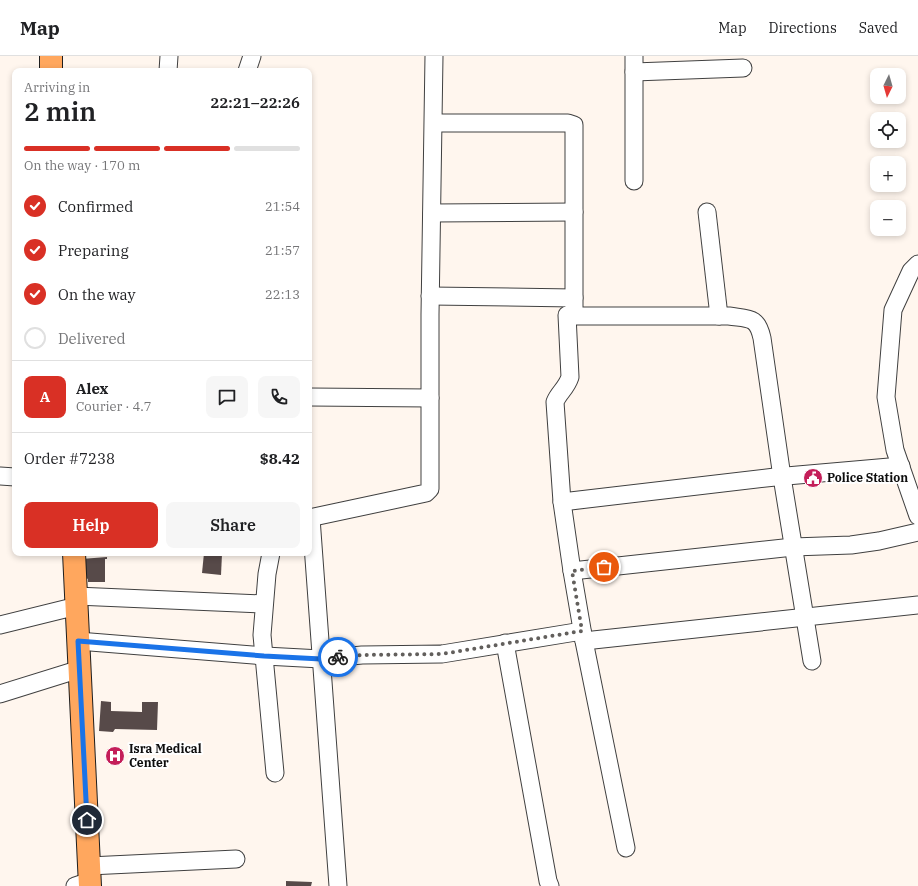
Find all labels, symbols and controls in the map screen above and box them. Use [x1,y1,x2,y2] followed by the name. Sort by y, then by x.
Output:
[20,16,60,40] text: Map
[718,19,747,37] text: Map
[769,19,837,37] text: Directions
[859,19,898,37] text: Saved
[870,68,906,104] north arrow
[870,68,906,236] map controls
[24,79,90,96] text: Arriving in
[210,93,300,112] text: 22:21–22:26
[24,94,96,128] text: 2 min
[870,112,906,148] button: locate
[870,156,906,192] button: +
[24,157,140,174] text: On the way · 170 m
[24,195,46,217] icon: check
[58,197,133,216] text: Confirmed
[265,198,300,215] text: 21:54
[870,200,906,236] button: −
[24,239,46,261] icon: check
[58,241,129,260] text: Preparing
[265,242,300,259] text: 21:57
[24,283,46,305] icon: check
[58,285,136,304] text: On the way
[265,286,300,303] text: 22:13
[58,329,126,348] text: Delivered
[206,376,248,418] button: chat
[258,376,300,418] button: phone
[76,379,108,398] text: Alex
[40,387,50,406] text: A
[76,398,152,415] text: Courier · 4.7
[24,449,115,468] text: Order #7238
[260,449,300,468] text: $8.42
[802,467,824,489] public building icon: Police Station
[827,470,908,485] place label: Police Station
[24,502,158,548] button: Help
[166,502,300,548] button: Share
[587,550,621,584] pin
[593,556,615,578] icon: bag
[318,637,358,677] courier
[327,646,349,668] icon: bike
[129,741,202,770] place label: Isra Medical Center
[104,745,126,767] hospital icon: Isra Medical Center
[70,803,104,837] pin
[76,809,98,831] icon: home

